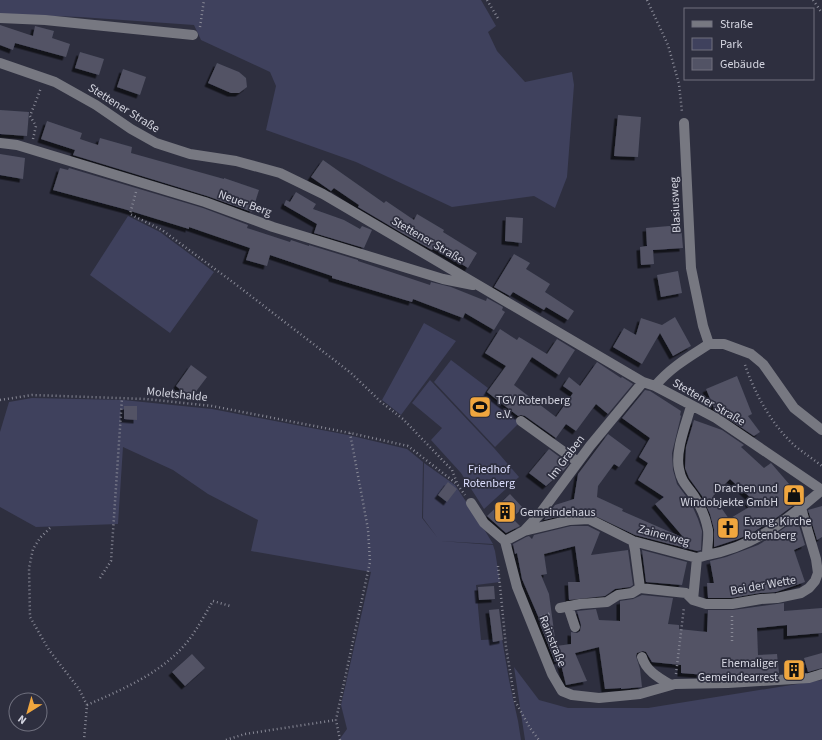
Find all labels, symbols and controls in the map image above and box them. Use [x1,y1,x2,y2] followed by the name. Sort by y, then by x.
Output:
[684,8,814,80] legend
[720,16,753,33] text: Straße
[720,36,742,53] text: Park
[720,56,765,73] text: Gebäude
[85,80,163,137] street label: Stettener Straße
[666,176,685,233] street label: Blasiusweg
[216,186,274,221] street label: Neuer Berg
[388,213,467,268] street label: Stettener Straße
[669,375,748,430] street label: Stettener Straße
[146,383,208,406] street label: Moletshalde
[496,392,570,423] place label: TGV Rotenberg e.V.
[467,394,493,420] sports icon: TGV Rotenberg e.V.
[544,431,589,483] street label: Im Graben
[463,461,515,492] park label: Friedhof Rotenberg
[681,480,778,511] place label: Drachen und Windobjekte GmbH
[781,482,807,508] shop icon: Drachen und Windobjekte GmbH
[492,499,518,525] building icon: Gemeindehaus
[520,504,596,521] place label: Gemeindehaus
[744,513,812,544] place label: Evang. Kirche Rotenberg
[715,515,741,541] church icon: Evang. Kirche Rotenberg
[636,520,692,551] street label: Zainerweg
[729,571,797,600] street label: Bei der Wette
[535,613,571,669] street label: Rainstraße
[698,655,779,686] place label: Ehemaliger Gemeindearrest
[781,657,807,683] building icon: Ehemaliger Gemeindearrest
[8,692,48,732] north arrow
[15,711,30,728] text: N

